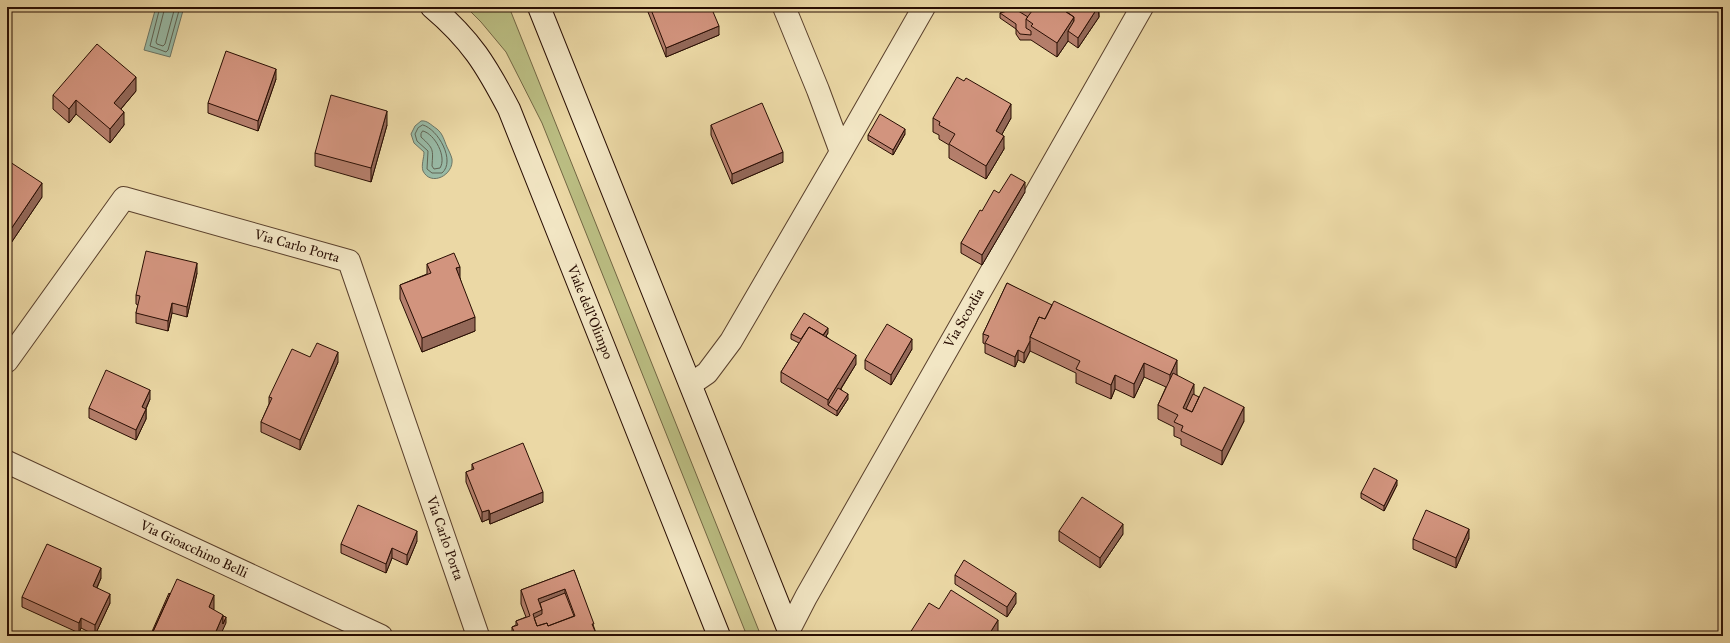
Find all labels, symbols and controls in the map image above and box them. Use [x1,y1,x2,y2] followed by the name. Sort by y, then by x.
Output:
[251,225,342,266] street label: Via Carlo Porta
[563,261,617,362] street label: Viale dell'Olimpo
[940,285,988,352] street label: Via Scordia
[422,493,467,582] street label: Via Carlo Porta
[136,516,251,582] street label: Via Gioacchino Belli

